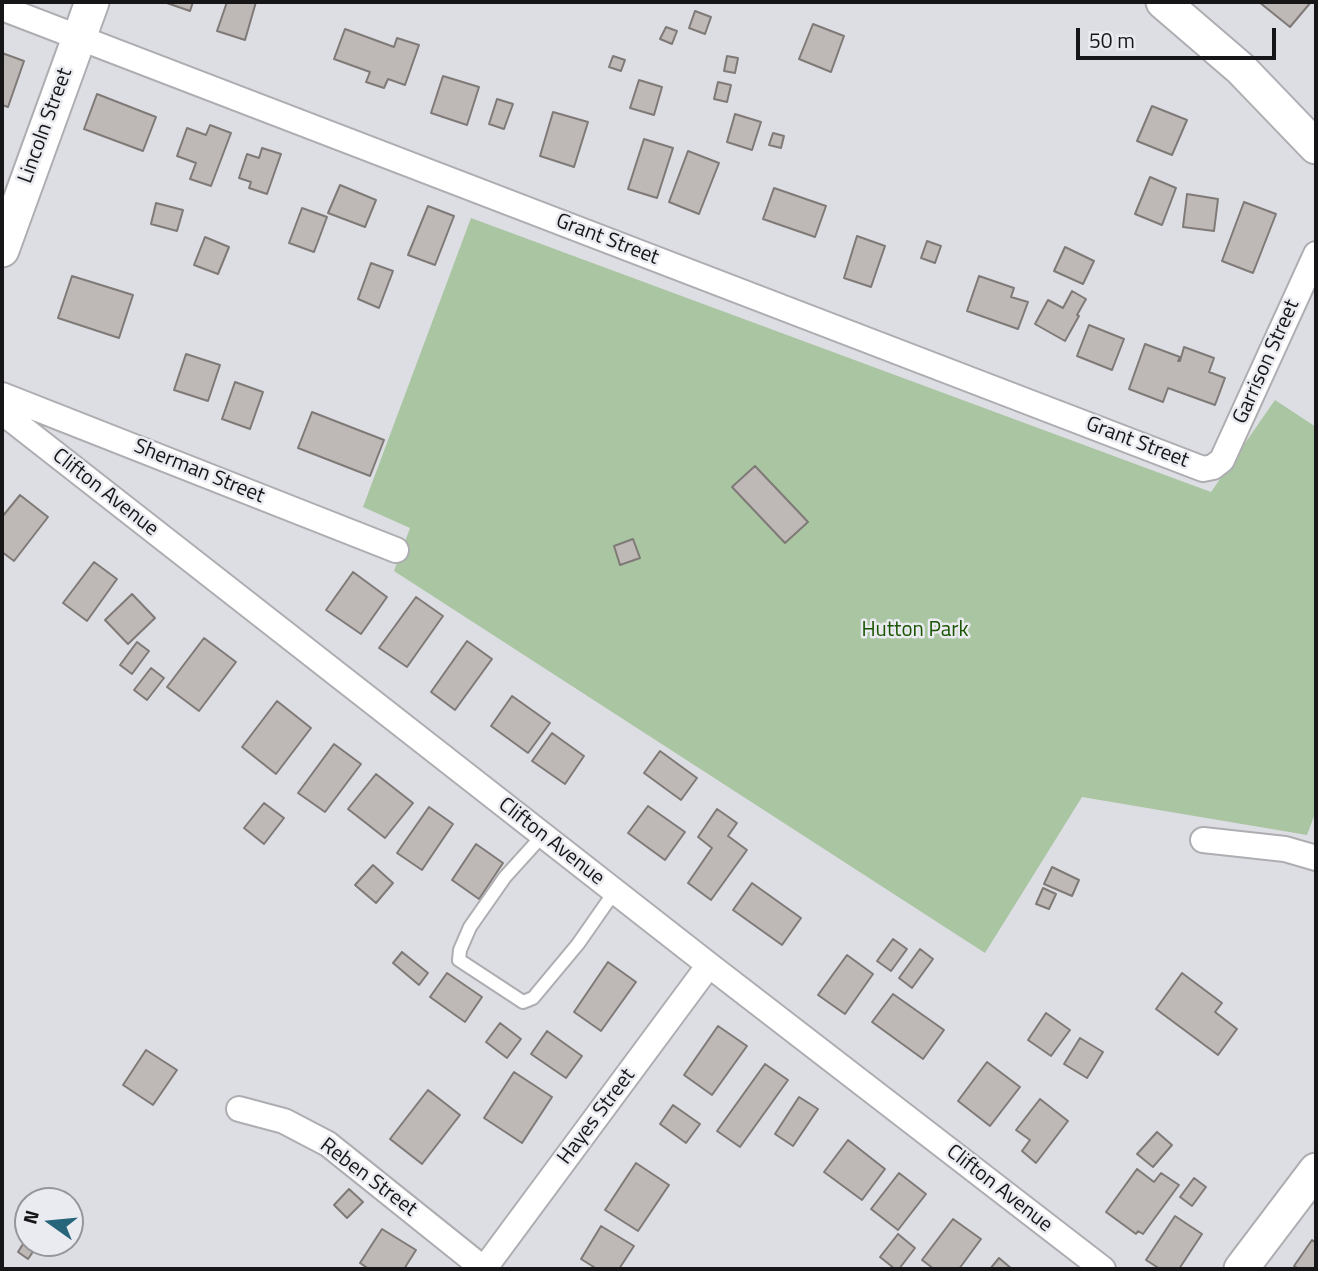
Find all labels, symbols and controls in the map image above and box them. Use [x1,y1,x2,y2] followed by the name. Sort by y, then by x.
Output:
[1080,14,1280,58] scale bar
[1089,24,1135,56] text: 50 m
[13,65,79,187] street label: Lincoln Street
[552,209,662,271] street label: Grant Street
[1228,296,1306,428] street label: Garrison Street
[1082,412,1192,474] street label: Grant Street
[130,434,268,510] street label: Sherman Street
[47,444,163,542] street label: Clifton Avenue
[861,618,969,644] park label: Hutton Park
[493,793,609,891] street label: Clifton Avenue
[553,1064,641,1170] street label: Hayes Street
[314,1133,422,1223] street label: Reben Street
[941,1140,1057,1238] street label: Clifton Avenue
[14,1187,84,1257] north arrow
[14,1207,46,1227] text: N

